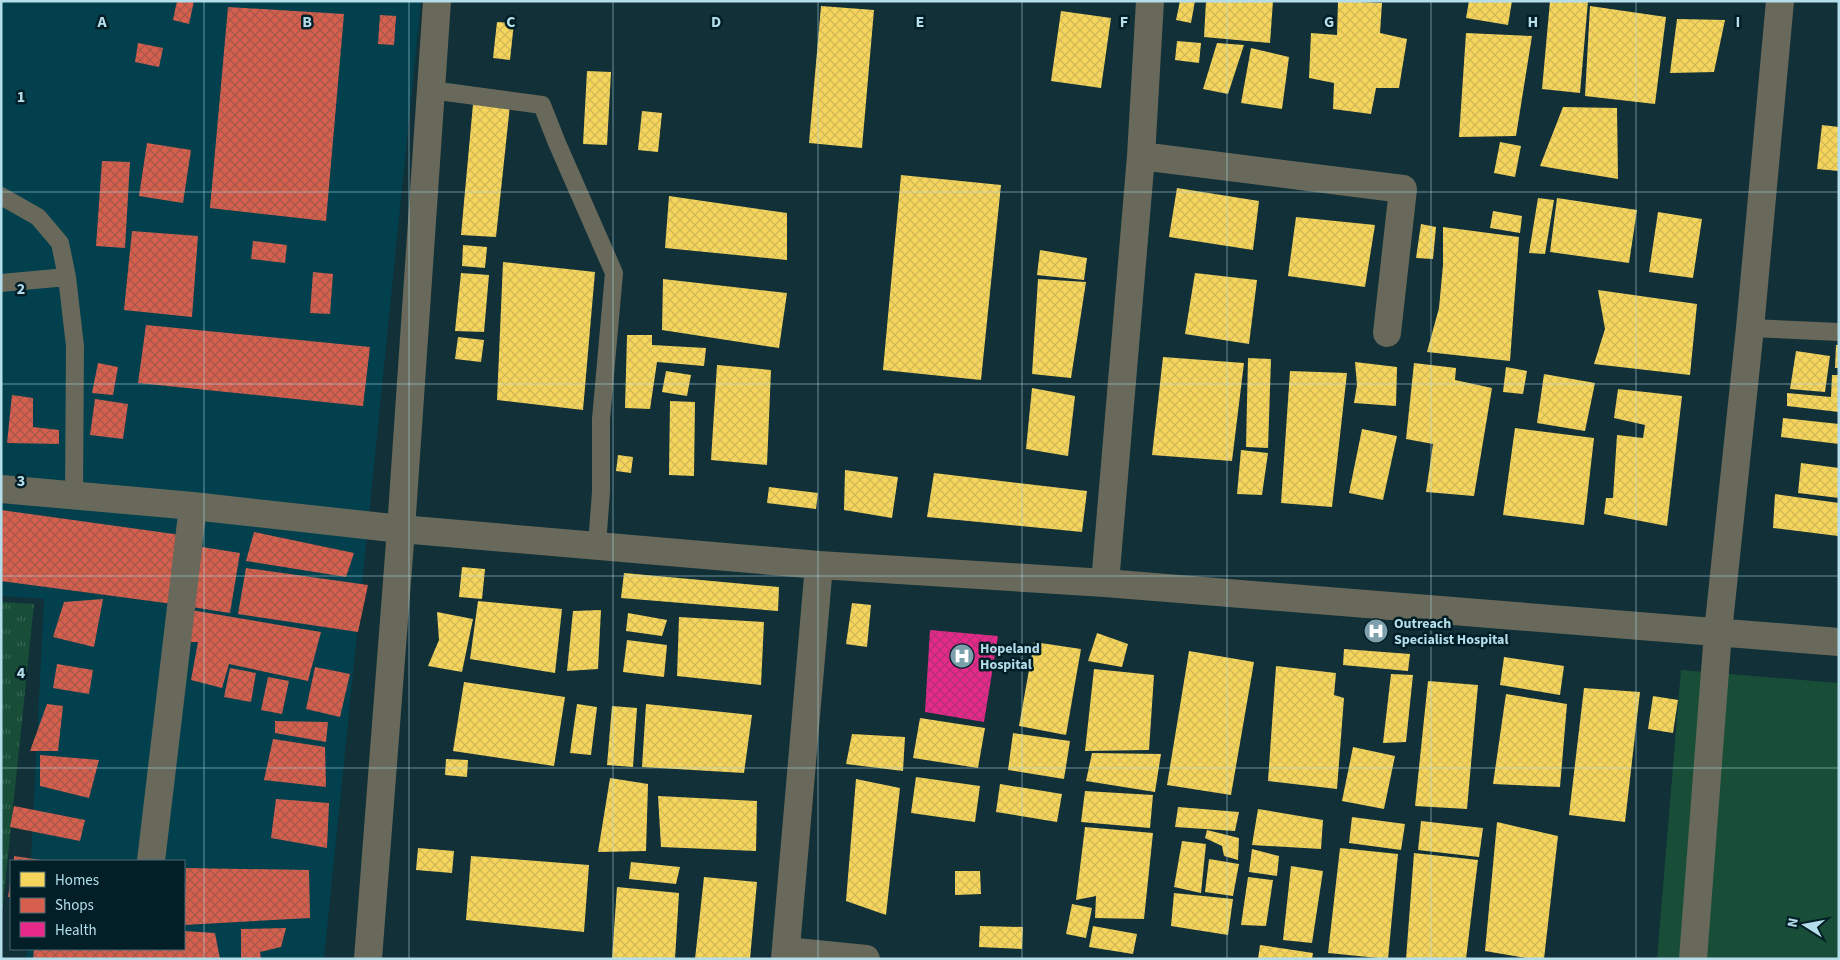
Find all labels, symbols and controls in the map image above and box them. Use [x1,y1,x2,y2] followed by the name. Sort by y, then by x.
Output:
[96,11,107,33] text: A
[302,11,312,33] text: B
[506,11,516,33] text: C
[711,11,721,33] text: D
[916,11,924,33] text: E
[1120,11,1128,33] text: F
[1324,11,1334,33] text: G
[1528,11,1538,33] text: H
[1736,11,1740,33] text: I
[17,86,25,108] text: 1
[17,278,25,300] text: 2
[17,470,25,492] text: 3
[1394,614,1509,650] place label: Outreach Specialist Hospital
[1363,618,1389,644] hospital icon: Outreach Specialist Hospital
[980,639,1040,675] place label: Hopeland Hospital
[949,643,975,669] hospital icon: Hopeland Hospital
[17,662,26,684] text: 4
[10,860,185,950] legend
[55,870,99,891] text: Homes
[55,895,94,916] text: Shops
[1780,900,1830,950] north arrow
[1783,916,1804,929] text: N
[55,920,97,941] text: Health

